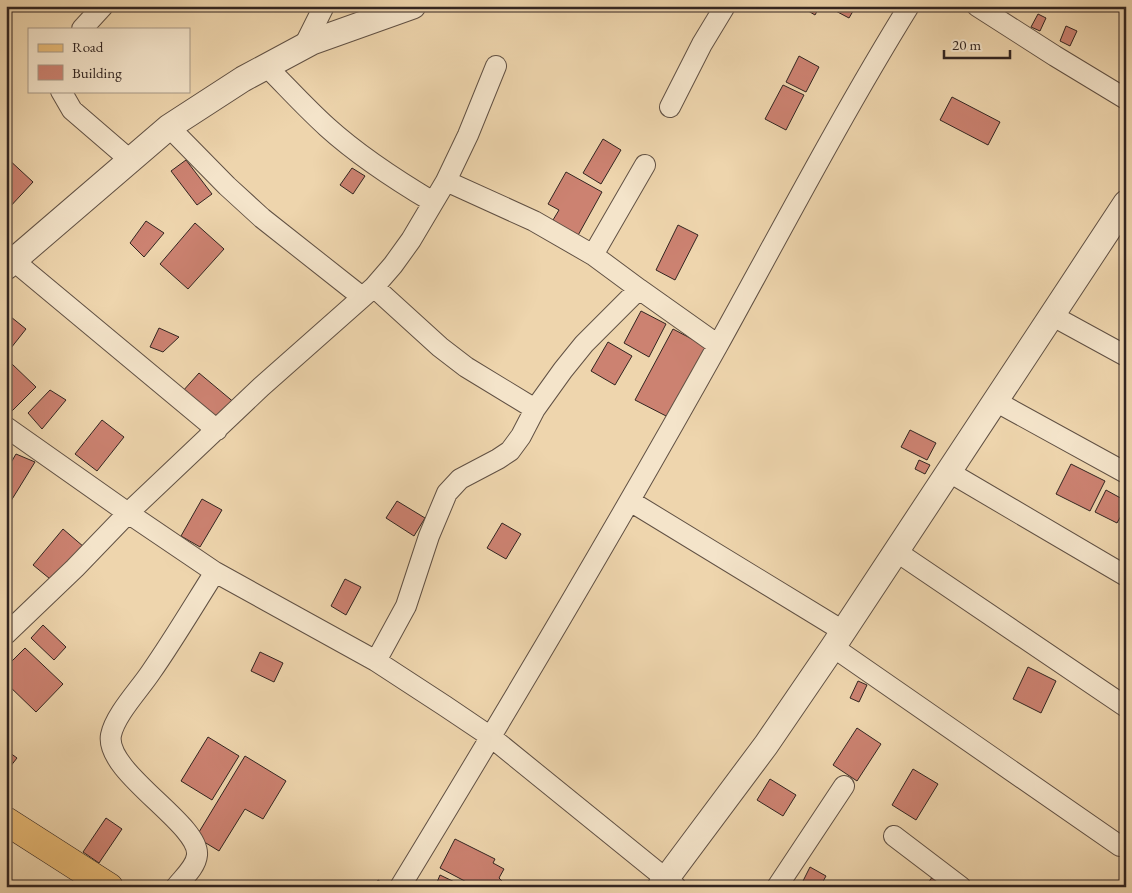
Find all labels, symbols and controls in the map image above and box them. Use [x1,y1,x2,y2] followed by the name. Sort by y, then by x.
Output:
[28,28,190,92] legend
[944,28,1011,60] scale bar
[952,35,981,54] text: 20 m
[72,37,104,56] text: Road
[72,63,122,82] text: Building

